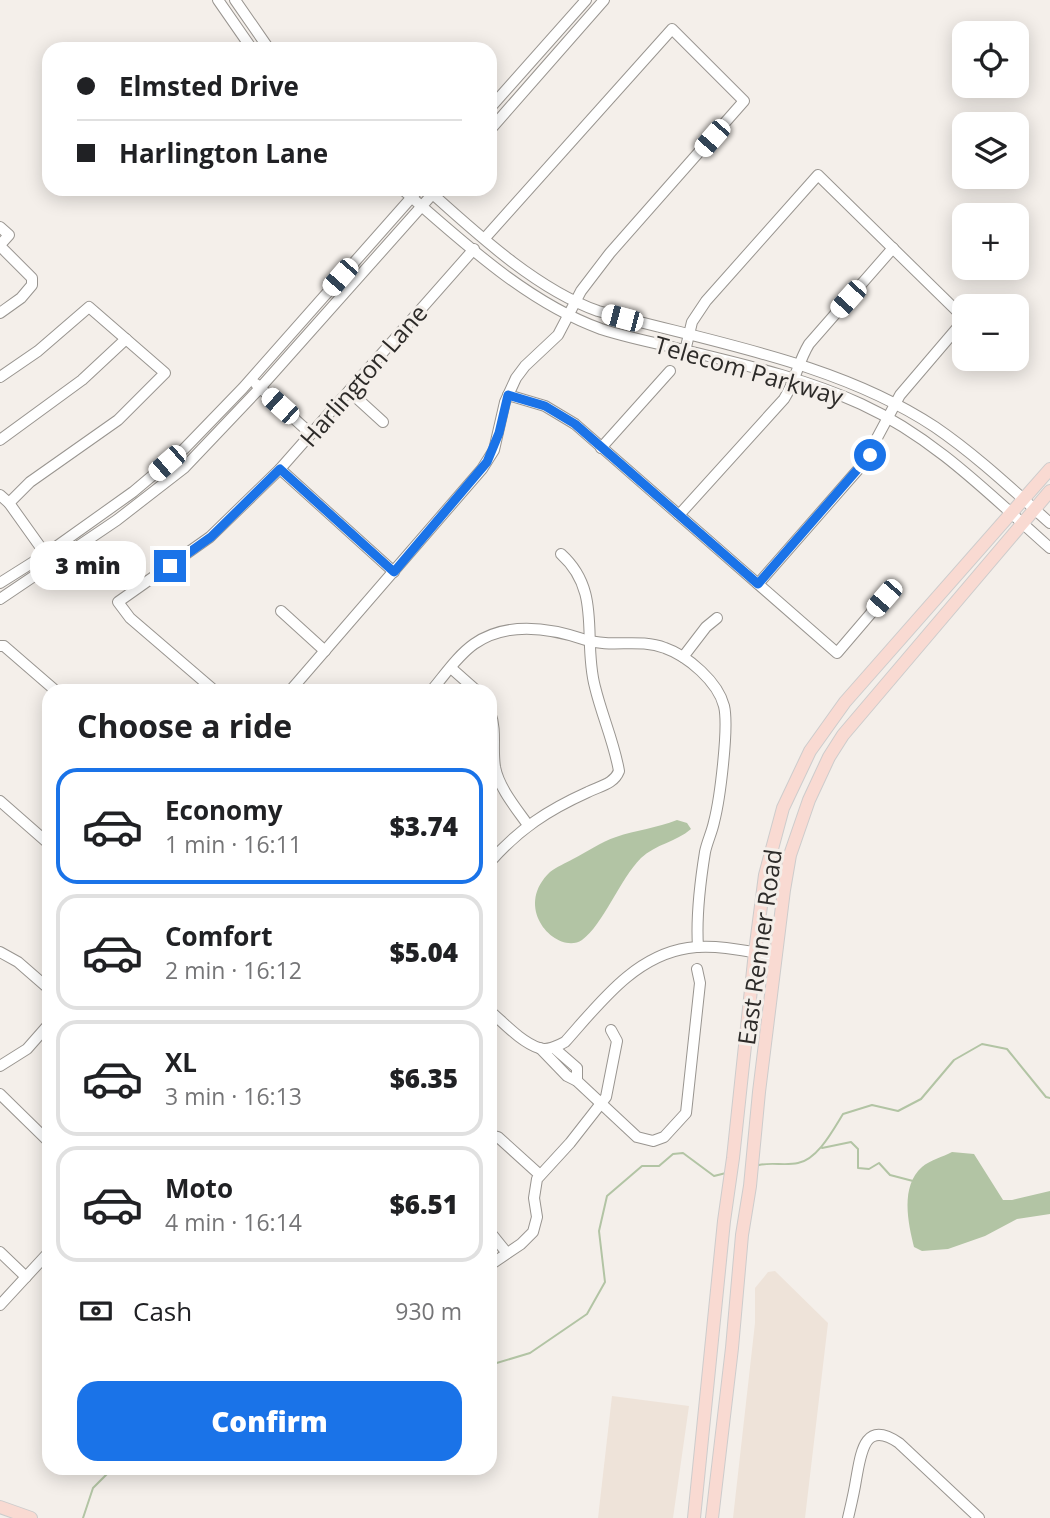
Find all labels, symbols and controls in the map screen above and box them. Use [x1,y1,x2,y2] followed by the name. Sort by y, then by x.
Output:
[952,21,1029,371] map controls
[952,21,1029,98] button: locate
[119,68,299,104] text: Elmsted Drive
[952,112,1029,189] button: layers
[691,115,734,161] car
[119,135,328,171] text: Harlington Lane
[952,203,1029,280] button: +
[319,254,362,300] car
[827,276,870,322] car
[952,294,1029,371] button: −
[292,297,434,453] street label: Harlington Lane
[599,302,646,334] car
[651,327,848,413] street label: Telecom Parkway
[258,384,303,428] car
[854,439,886,471] route start
[145,441,190,485] car
[30,542,146,590] callout: 3 min
[55,549,121,581] text: 3 min
[154,550,186,582] route end
[863,575,906,621] car
[77,704,292,747] text: Choose a ride
[165,792,283,828] text: Economy
[81,795,144,858] icon: car
[390,808,458,844] text: $3.74
[165,828,302,860] text: 1 min · 16:11
[729,847,789,1047] street label: East Renner Road
[165,918,272,954] text: Comfort
[81,921,144,984] icon: car
[390,934,458,970] text: $5.04
[165,954,302,986] text: 2 min · 16:12
[165,1044,197,1080] text: XL
[81,1047,144,1110] icon: car
[390,1060,458,1096] text: $6.35
[165,1080,302,1112] text: 3 min · 16:13
[165,1170,233,1206] text: Moto
[81,1173,144,1236] icon: car
[390,1186,458,1222] text: $6.51
[165,1206,302,1238] text: 4 min · 16:14
[77,1292,115,1330] icon: cash
[133,1293,192,1329] text: Cash
[395,1295,462,1327] text: 930 m
[77,1381,462,1461] button: Confirm

